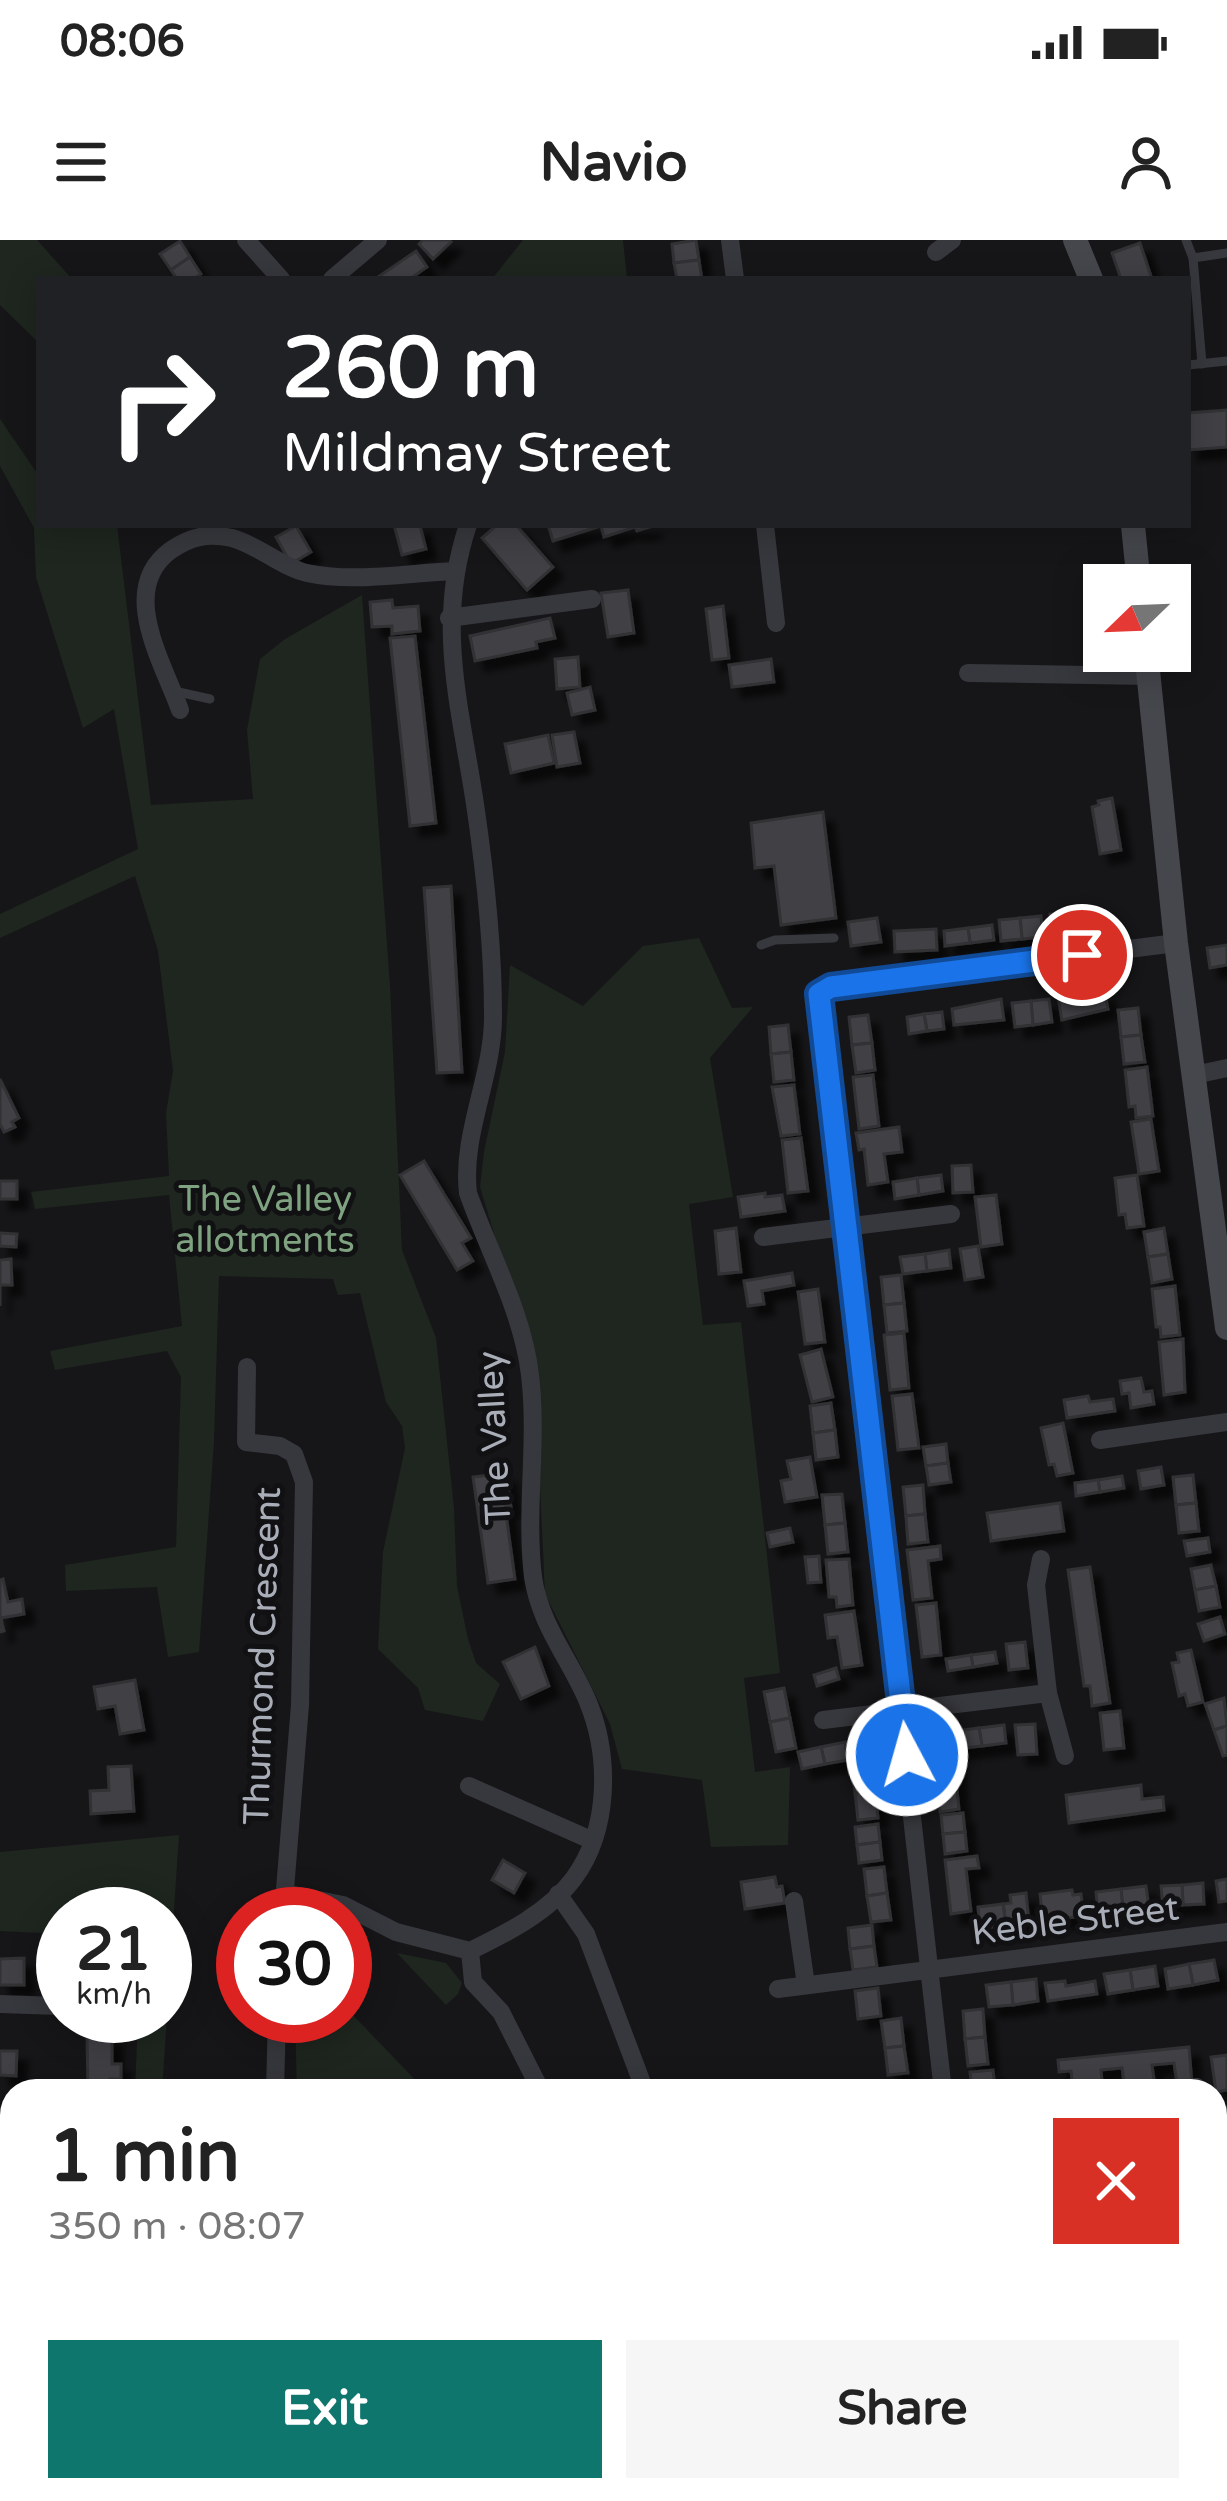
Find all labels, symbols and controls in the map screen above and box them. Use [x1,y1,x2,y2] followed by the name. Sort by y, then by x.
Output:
[60,15,185,69] text: 08:06
[48,129,114,195] icon: menu
[1113,129,1179,195] icon: person
[539,130,688,195] text: Navio
[282,319,539,420] text: 260 m
[84,324,240,480] icon: right
[282,421,671,486] text: Mildmay Street
[1083,564,1191,672] north arrow
[1083,564,1191,672] map controls
[1031,904,1133,1006] pin
[1049,922,1115,988] icon: arrive
[175,1178,355,1262] park label: The Valley allotments
[468,1350,521,1526] street label: The Valley
[235,1486,290,1826] street label: Thurmond Crescent
[844,1692,970,1818] position arrow
[969,1886,1181,1955] street label: Keble Street
[216,1887,372,2043] speed limit sign: 30
[76,1914,152,1986] text: 21
[76,1976,152,2013] text: km/h
[48,2114,240,2201] text: 1 min
[1053,2118,1179,2244] button: close
[48,2203,306,2250] text: 350 m · 08:07
[48,2340,602,2478] button: Exit
[626,2340,1179,2478] button: Share

